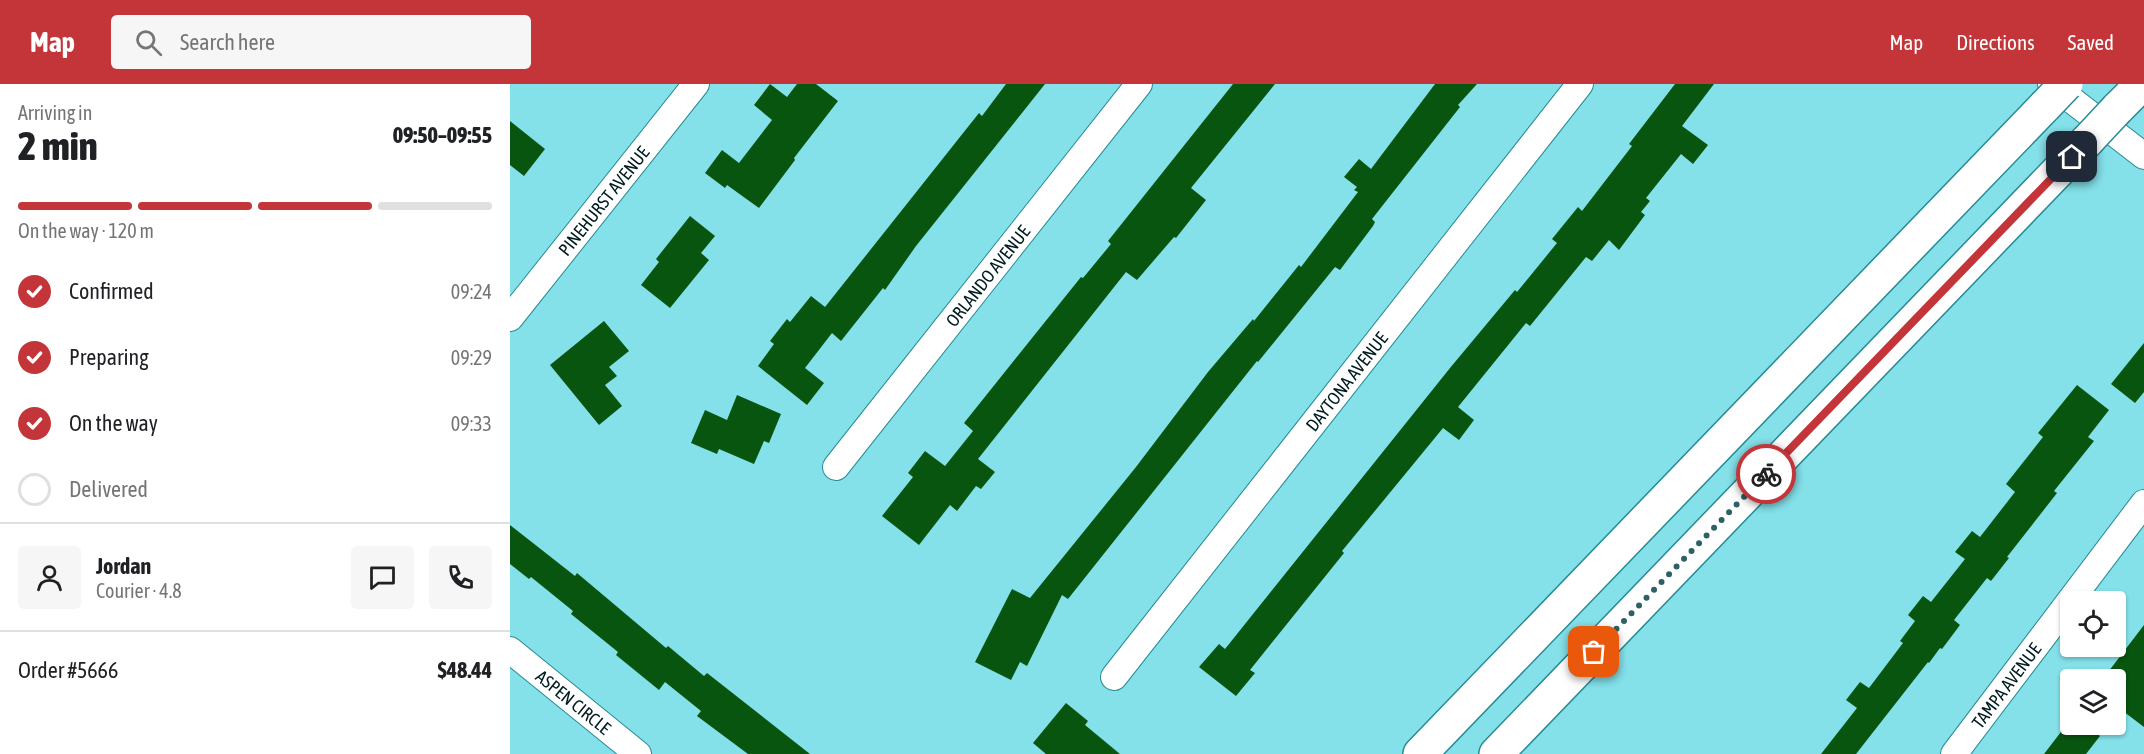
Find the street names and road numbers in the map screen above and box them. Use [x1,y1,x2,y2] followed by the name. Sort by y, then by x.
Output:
[554,141,653,259] street label: PINEHURST AVENUE
[941,221,1034,330] street label: ORLANDO AVENUE
[1301,327,1392,435] street label: DAYTONA AVENUE
[1967,638,2045,732] street label: TAMPA AVENUE
[532,665,616,739] street label: ASPEN CIRCLE

